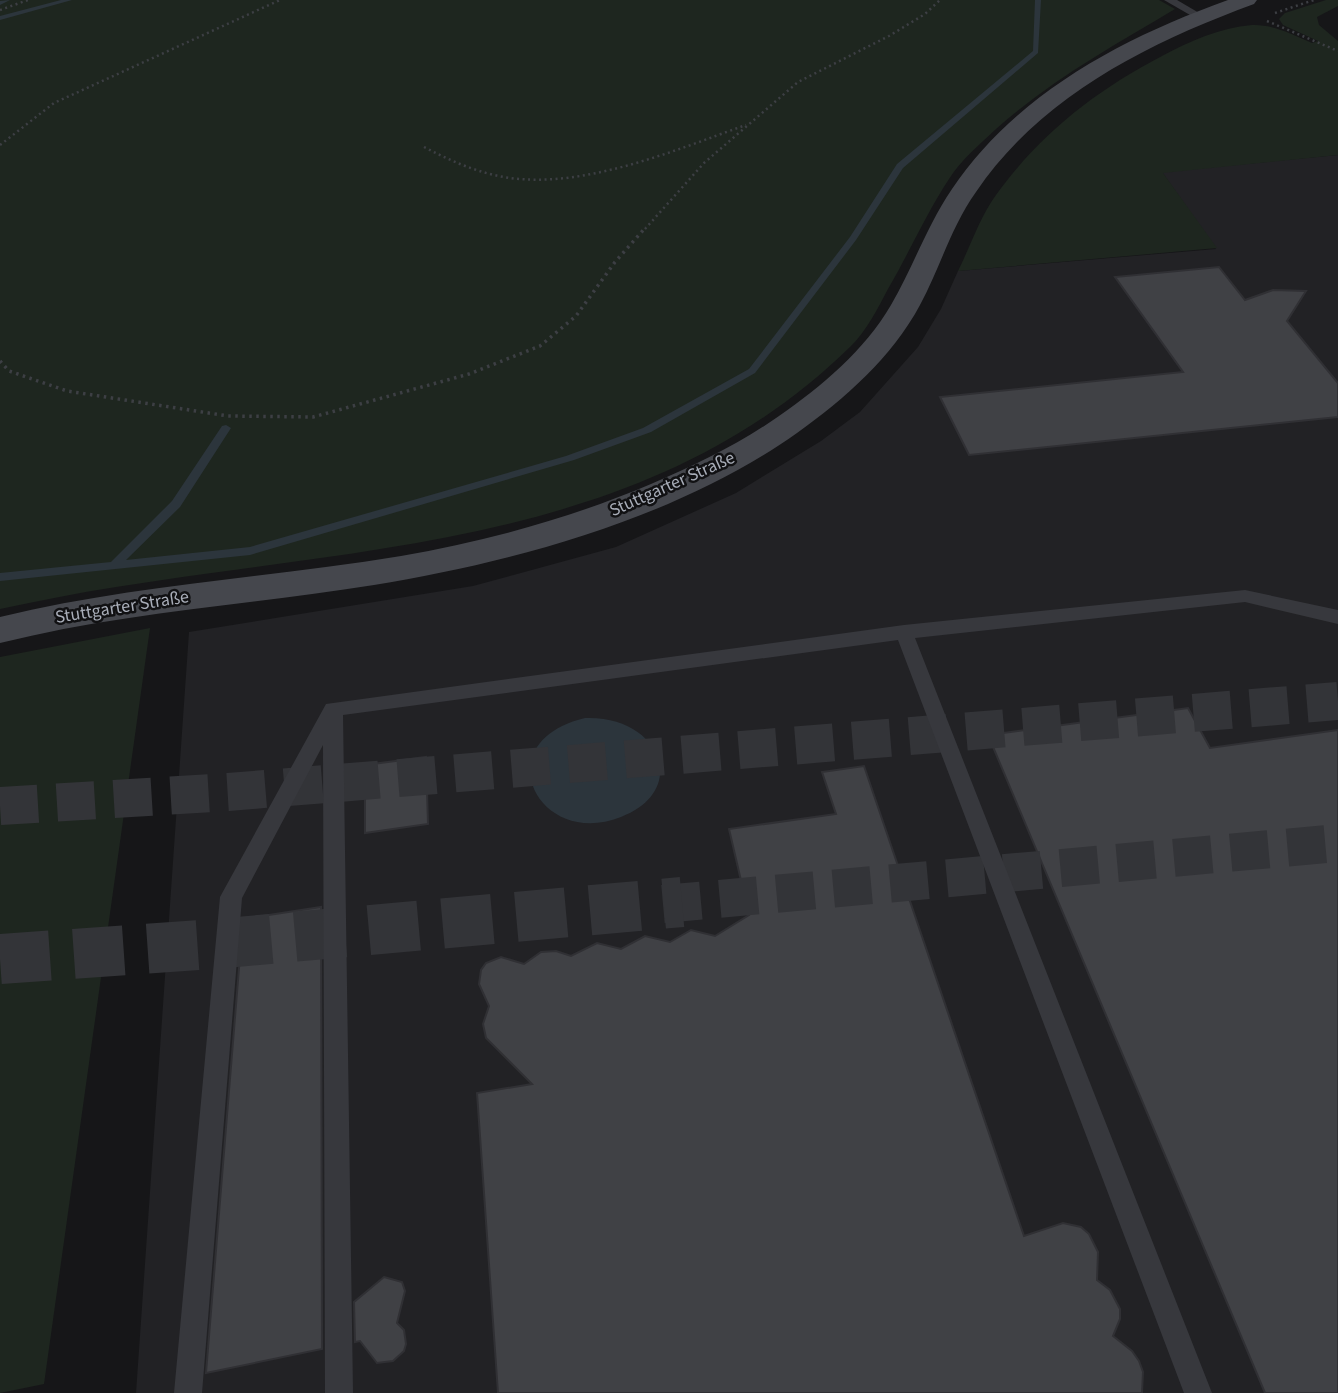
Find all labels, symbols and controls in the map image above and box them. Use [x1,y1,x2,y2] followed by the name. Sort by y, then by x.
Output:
[605,445,739,523] street label: Stuttgarter Straße
[53,584,191,630] street label: Stuttgarter Straße

